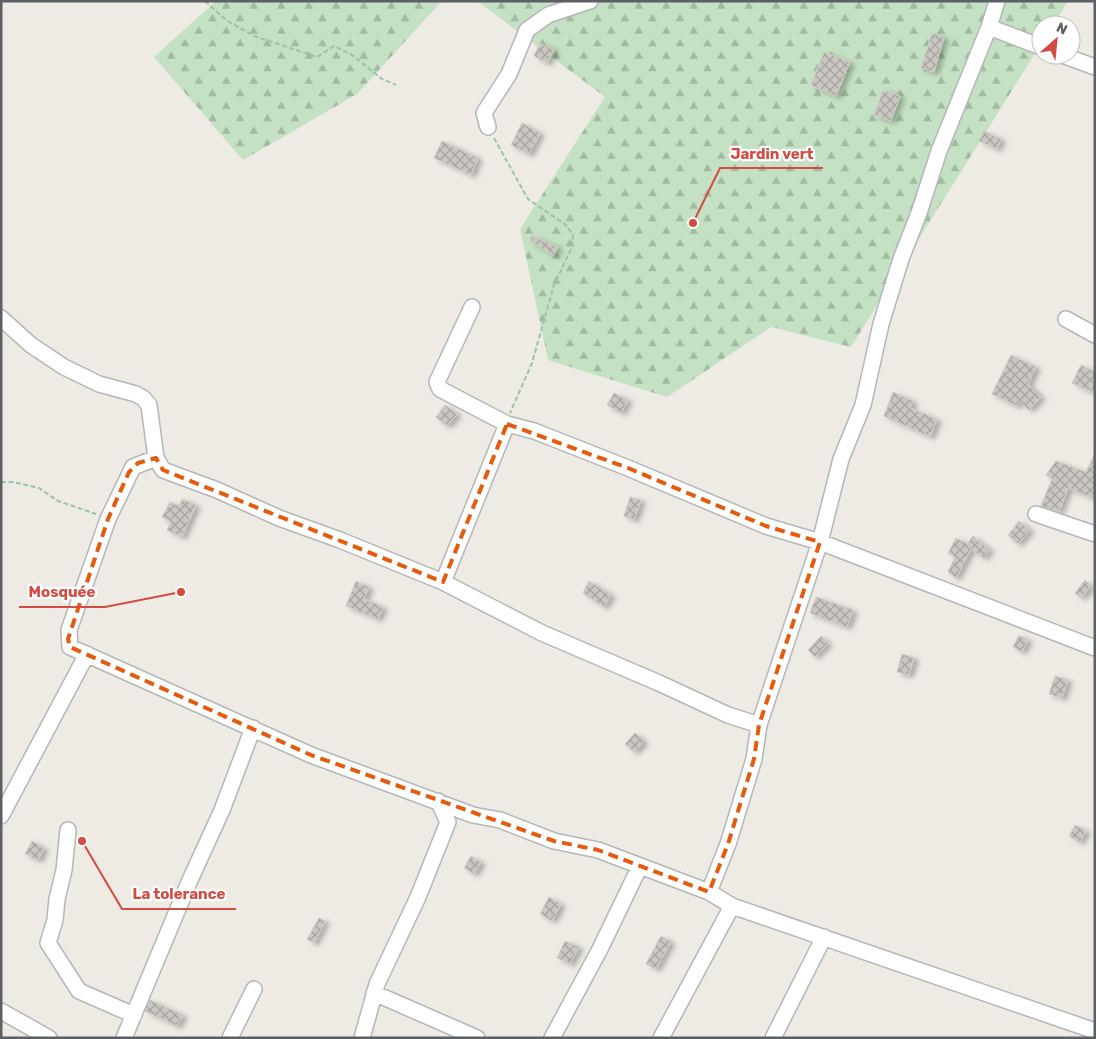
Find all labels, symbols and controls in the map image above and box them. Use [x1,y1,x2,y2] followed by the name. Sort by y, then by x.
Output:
[1031,15,1081,65] north arrow
[1053,19,1070,39] text: N
[720,138,823,168] callout: Jardin vert
[730,145,814,163] text: Jardin vert
[19,577,105,607] callout: Mosquée
[29,583,95,601] text: Mosquée
[122,879,236,909] callout: La tolerance
[132,885,226,903] text: La tolerance

